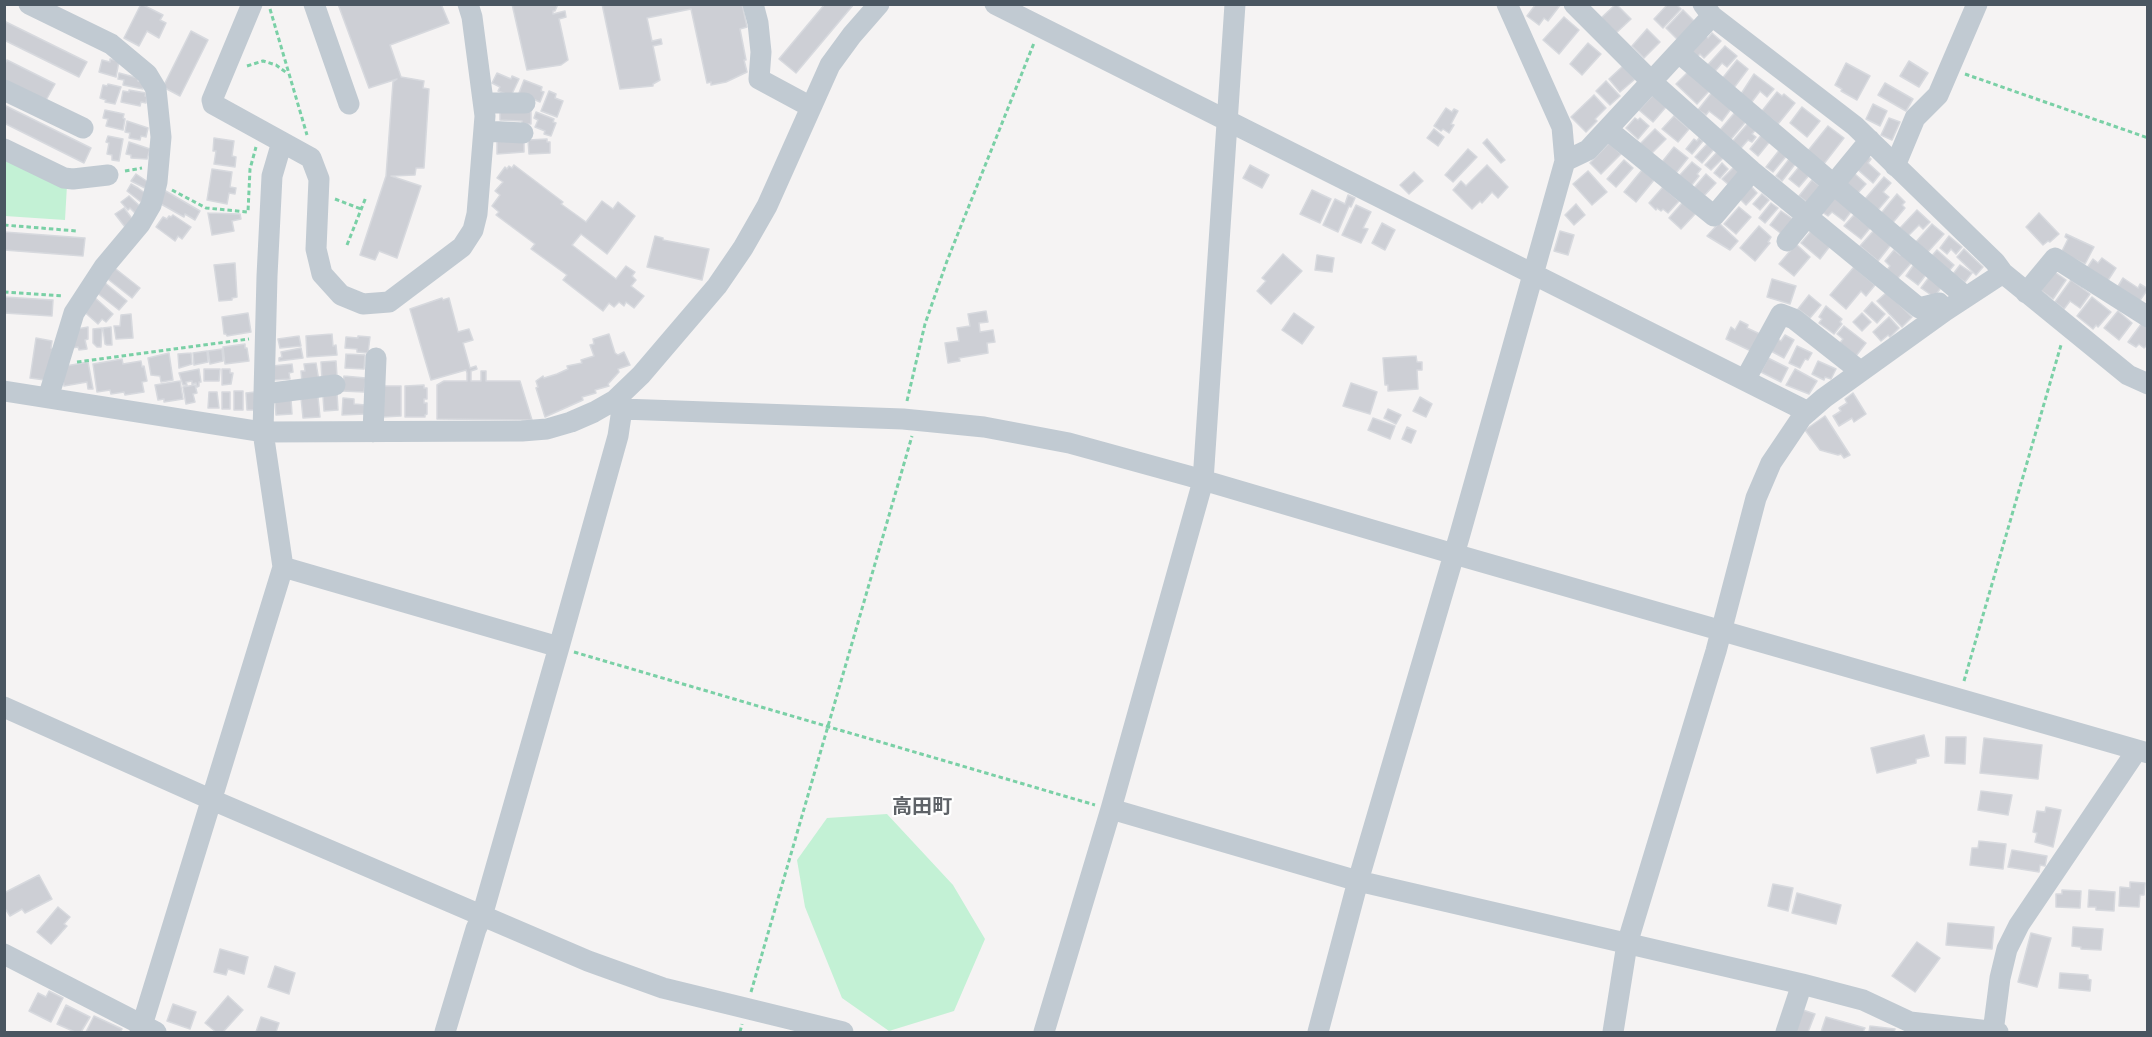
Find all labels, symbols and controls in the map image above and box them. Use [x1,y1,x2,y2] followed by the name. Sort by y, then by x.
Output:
[892,795,952,819] district label: 高田町

